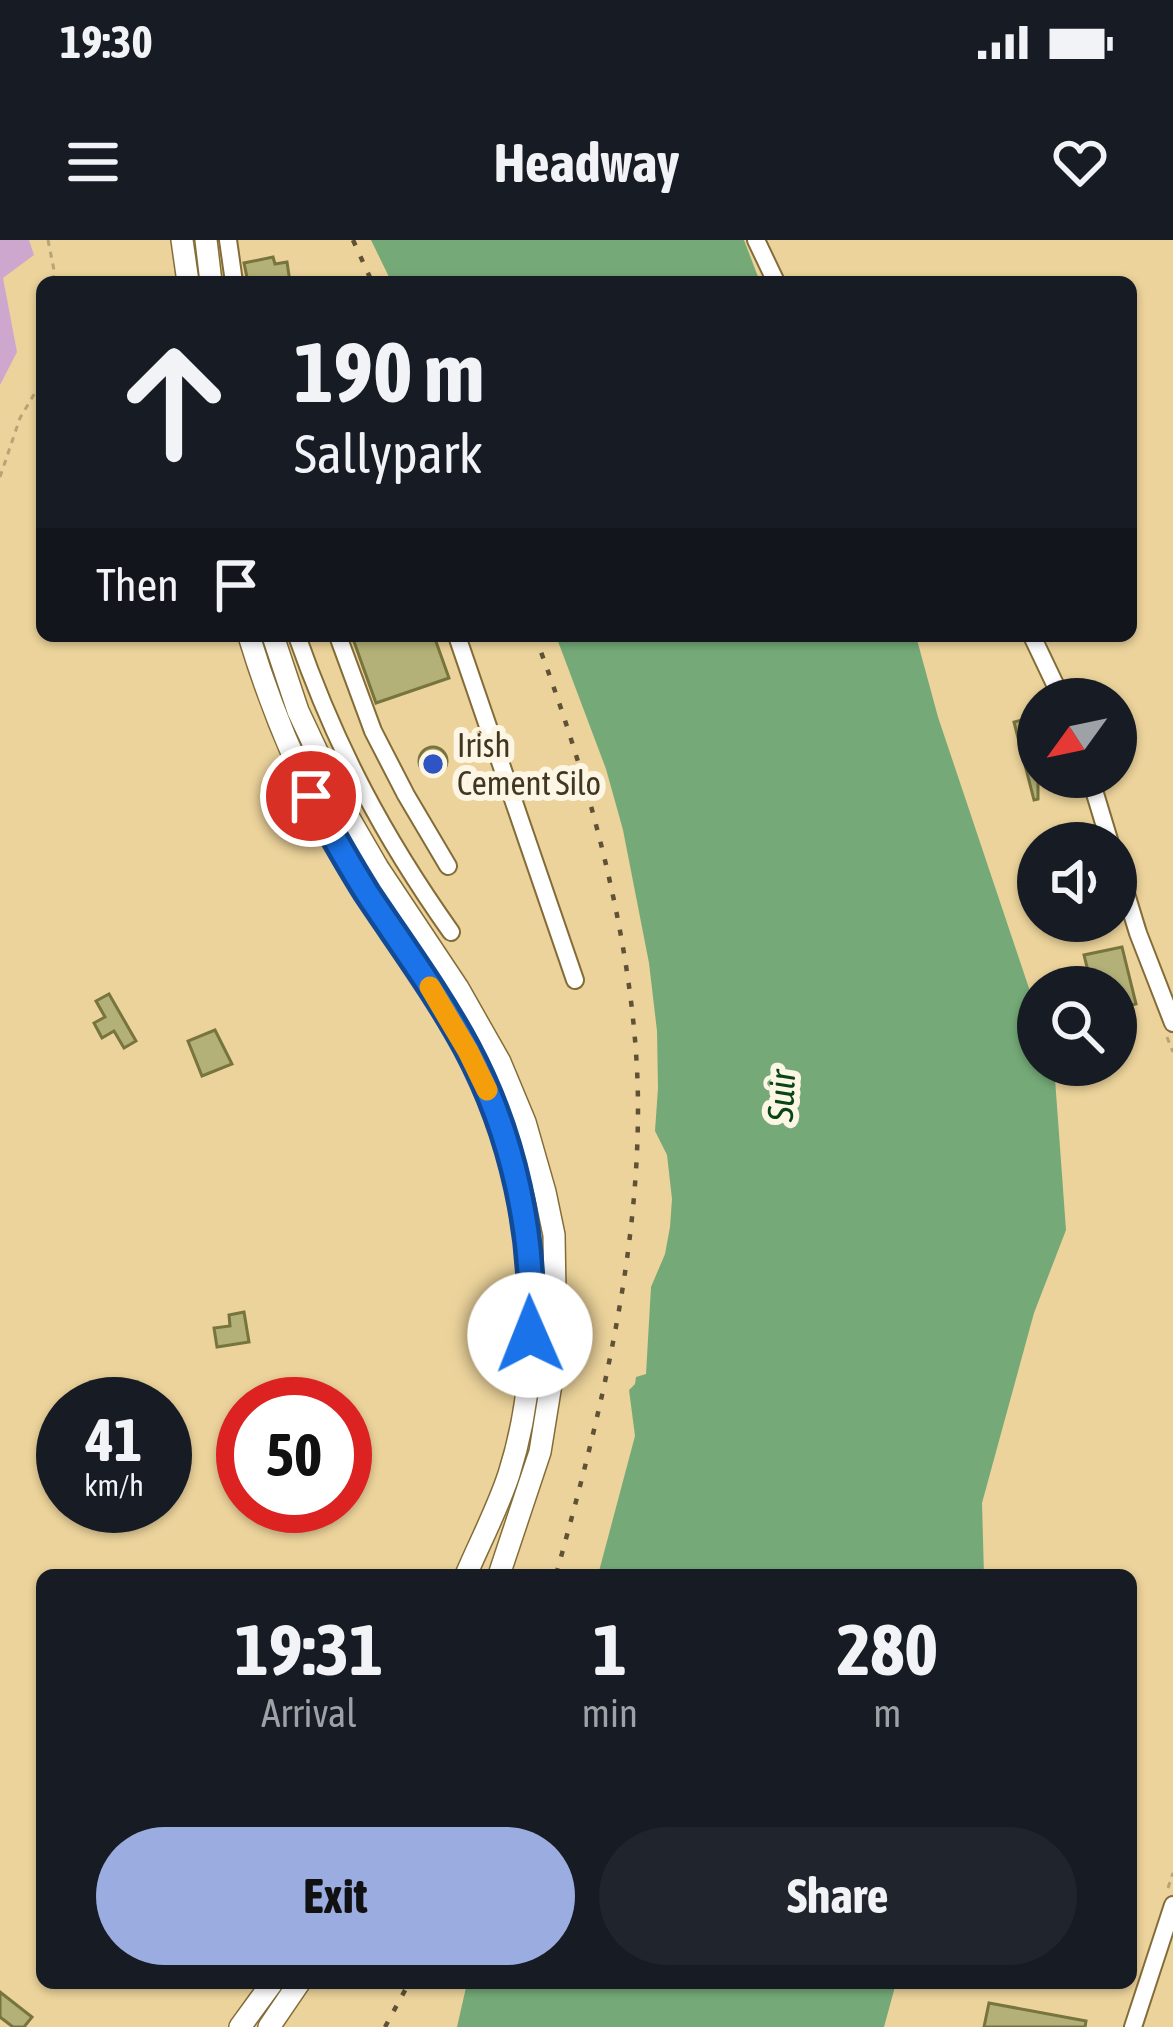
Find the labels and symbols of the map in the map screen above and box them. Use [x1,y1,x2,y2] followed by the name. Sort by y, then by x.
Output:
[1017,678,1137,798] north arrow
[457,726,601,802] place label: Irish Cement Silo
[260,745,362,847] pin
[420,751,446,777] marker: Irish Cement Silo
[759,1068,803,1124] water label: Suir
[467,1272,593,1398] position arrow
[216,1377,372,1533] speed limit sign: 50

